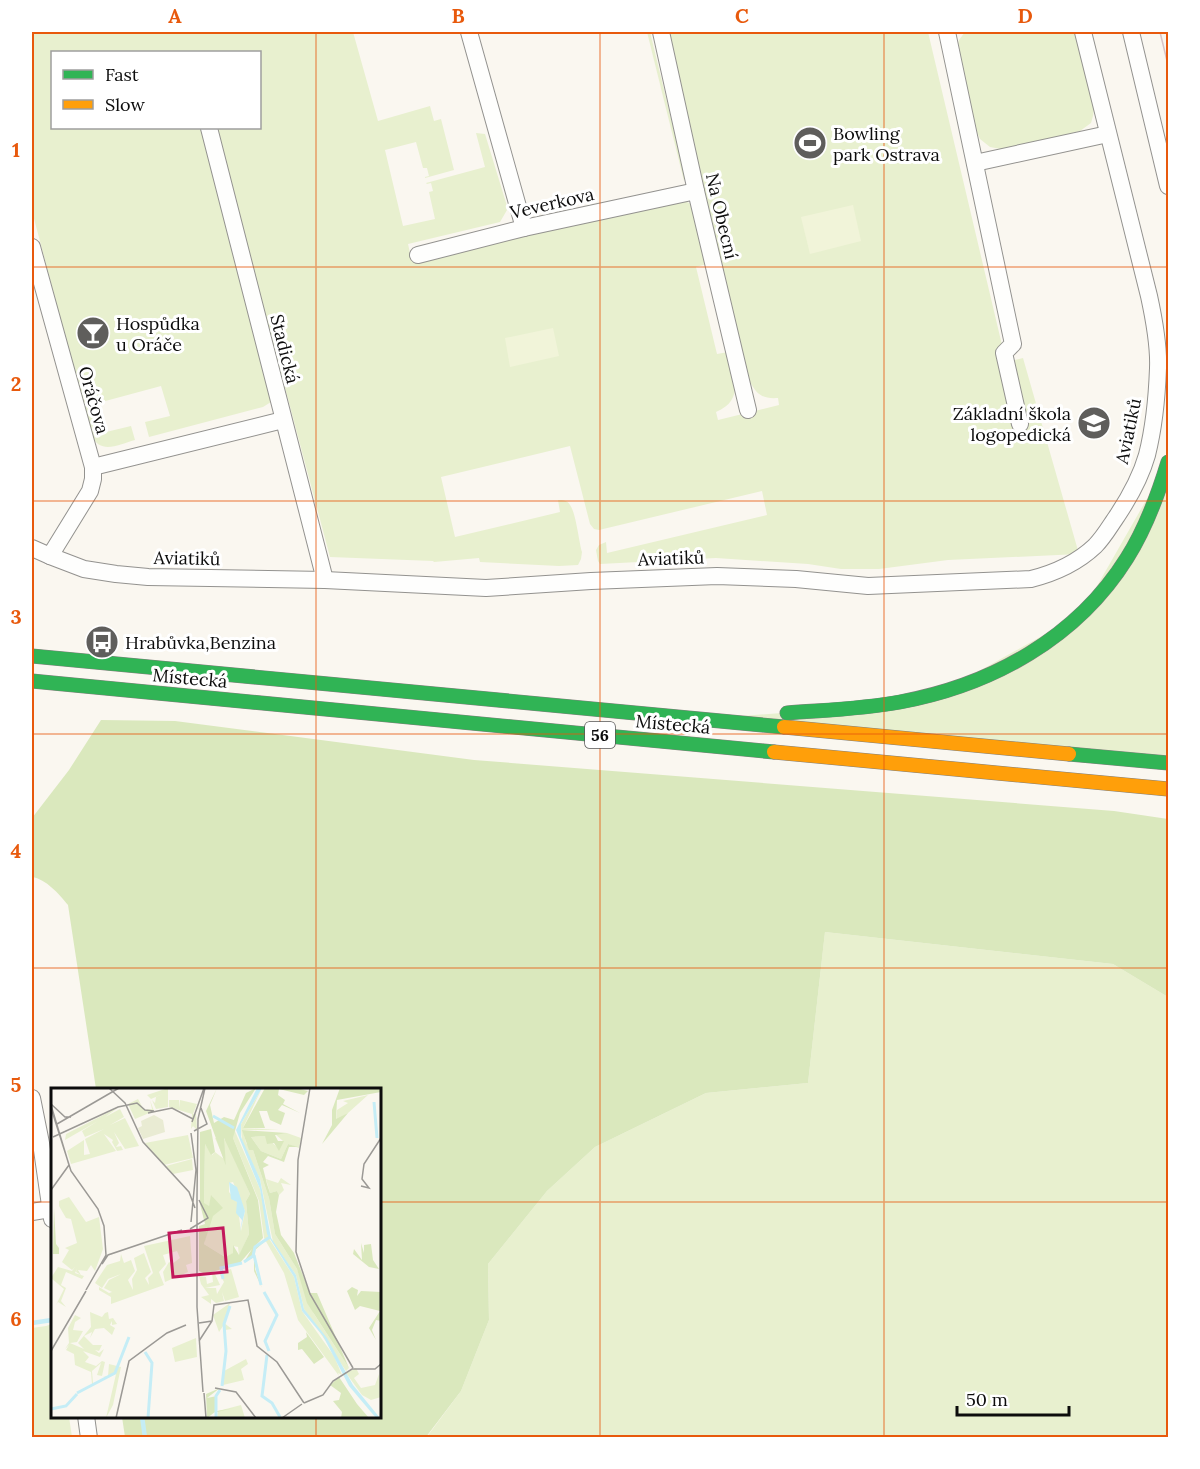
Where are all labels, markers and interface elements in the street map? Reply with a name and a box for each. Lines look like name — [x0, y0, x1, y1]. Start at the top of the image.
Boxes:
text: A — [168, 3, 182, 28]
text: B — [451, 3, 465, 28]
text: C — [735, 3, 749, 28]
text: D — [1017, 3, 1033, 28]
legend — [51, 51, 261, 129]
text: Fast — [105, 63, 139, 86]
text: Slow — [105, 93, 145, 116]
place label: Bowling park Ostrava — [833, 122, 940, 166]
sports icon: Bowling park Ostrava — [792, 125, 828, 161]
text: 1 — [12, 137, 20, 162]
street label: Na Obecní — [701, 171, 743, 261]
street label: Veverkova — [507, 182, 596, 224]
place label: Hospůdka u Oráče — [116, 312, 200, 356]
street label: Stadická — [265, 312, 305, 386]
bar icon: Hospůdka u Oráče — [75, 315, 111, 351]
street label: Oráčova — [73, 363, 115, 437]
text: 2 — [11, 371, 21, 396]
street label: Aviatiků — [1110, 396, 1146, 467]
place label: Základní škola logopedická — [953, 402, 1071, 446]
school or university icon: Základní škola logopedická — [1076, 405, 1112, 441]
street label: Aviatiků — [636, 545, 705, 571]
street label: Aviatiků — [152, 546, 221, 570]
text: 3 — [10, 604, 22, 629]
bus stop icon: Hrabůvka,Benzina — [84, 624, 120, 660]
place label: Hrabůvka,Benzina — [125, 631, 276, 654]
street label: Místecká — [152, 663, 228, 693]
street label: Místecká — [635, 709, 711, 739]
road number: 56 — [585, 722, 615, 748]
text: 4 — [11, 838, 22, 863]
text: 5 — [11, 1072, 22, 1097]
inset map — [51, 1088, 381, 1418]
text: 6 — [10, 1306, 22, 1331]
scale bar — [957, 1379, 1070, 1417]
text: 50 m — [966, 1388, 1008, 1411]

